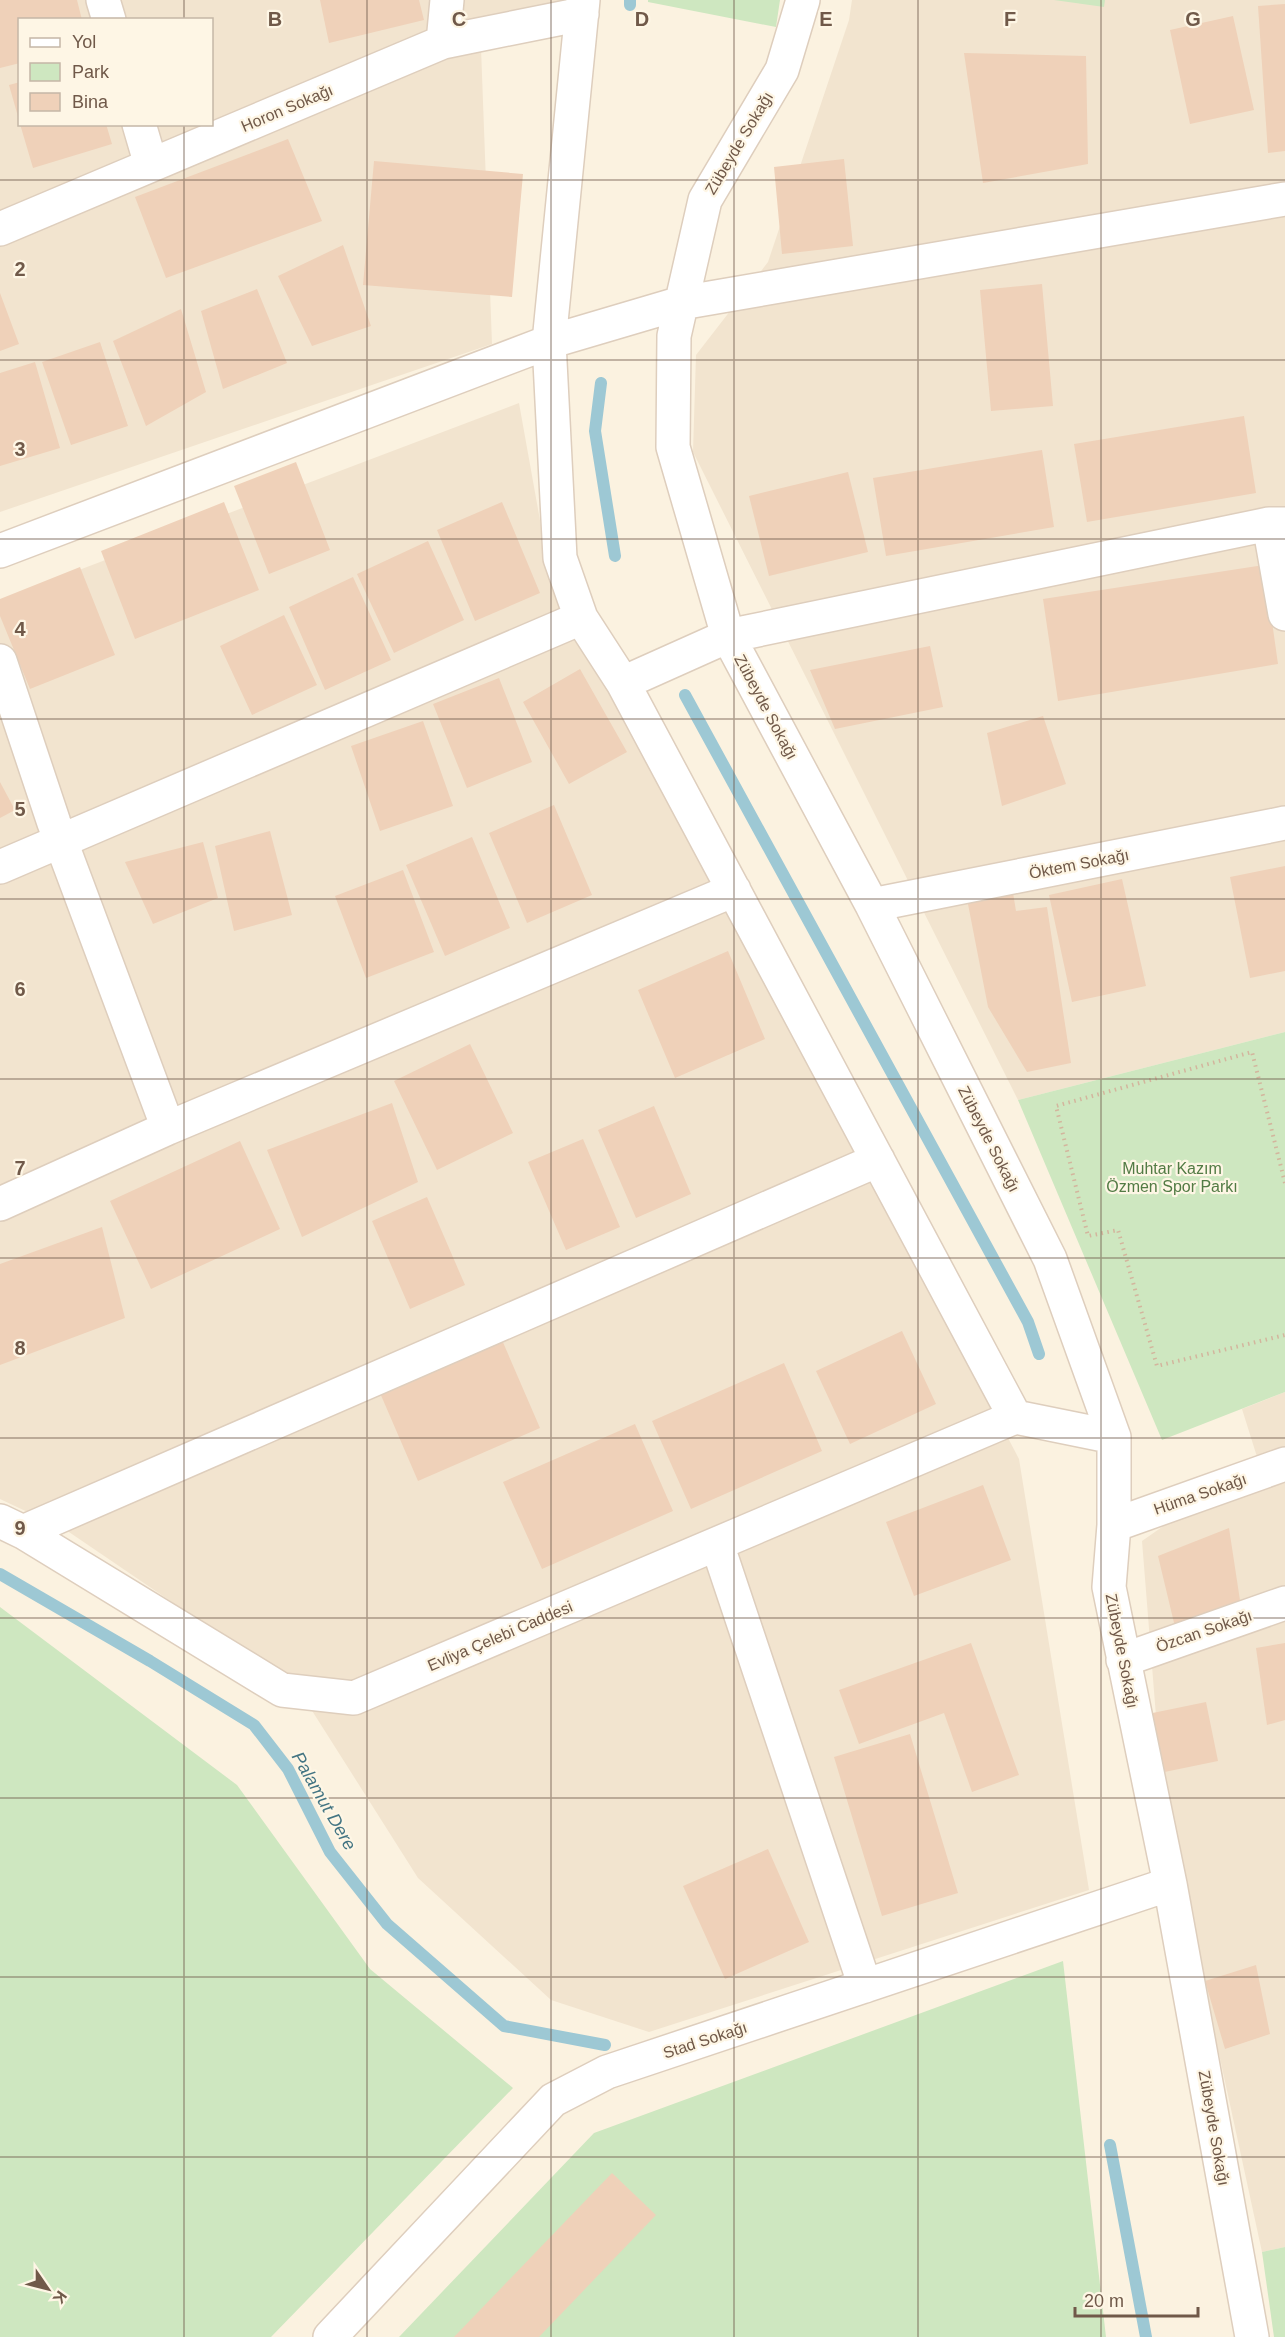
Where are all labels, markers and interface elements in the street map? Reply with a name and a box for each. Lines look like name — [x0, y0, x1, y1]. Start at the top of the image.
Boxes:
text: B — [268, 8, 282, 30]
text: C — [452, 8, 466, 30]
text: D — [635, 8, 649, 30]
text: E — [819, 8, 833, 30]
text: F — [1004, 8, 1016, 30]
text: G — [1185, 8, 1201, 30]
legend — [18, 18, 213, 126]
text: Yol — [72, 32, 96, 52]
text: Park — [72, 62, 110, 82]
street label: Horon Sokağı — [239, 81, 335, 135]
street label: Zübeyde Sokağı — [702, 89, 776, 197]
text: Bina — [72, 92, 109, 112]
text: 2 — [14, 258, 26, 280]
text: 3 — [14, 438, 26, 460]
text: 4 — [14, 618, 26, 640]
street label: Zübeyde Sokağı — [731, 652, 801, 762]
text: 5 — [14, 798, 26, 820]
street label: Öktem Sokağı — [1028, 846, 1130, 882]
text: 6 — [14, 978, 26, 1000]
street label: Zübeyde Sokağı — [955, 1083, 1023, 1195]
text: 7 — [14, 1157, 26, 1179]
park label: Muhtar Kazım Özmen Spor Parkı — [1106, 1160, 1238, 1195]
text: 8 — [14, 1337, 26, 1359]
street label: Hüma Sokağı — [1151, 1470, 1249, 1518]
text: 9 — [14, 1517, 26, 1539]
street label: Zübeyde Sokağı — [1103, 1592, 1141, 1710]
street label: Evliya Çelebi Caddesi — [425, 1598, 575, 1674]
street label: Özcan Sokağı — [1154, 1607, 1254, 1655]
water label: Palamut Dere — [288, 1748, 360, 1854]
street label: Stad Sokağı — [661, 2018, 749, 2062]
street label: Zübeyde Sokağı — [1196, 2069, 1232, 2187]
north arrow — [18, 2259, 78, 2319]
scale bar — [1075, 2280, 1198, 2318]
text: K — [49, 2288, 70, 2307]
text: 20 m — [1084, 2291, 1124, 2311]

